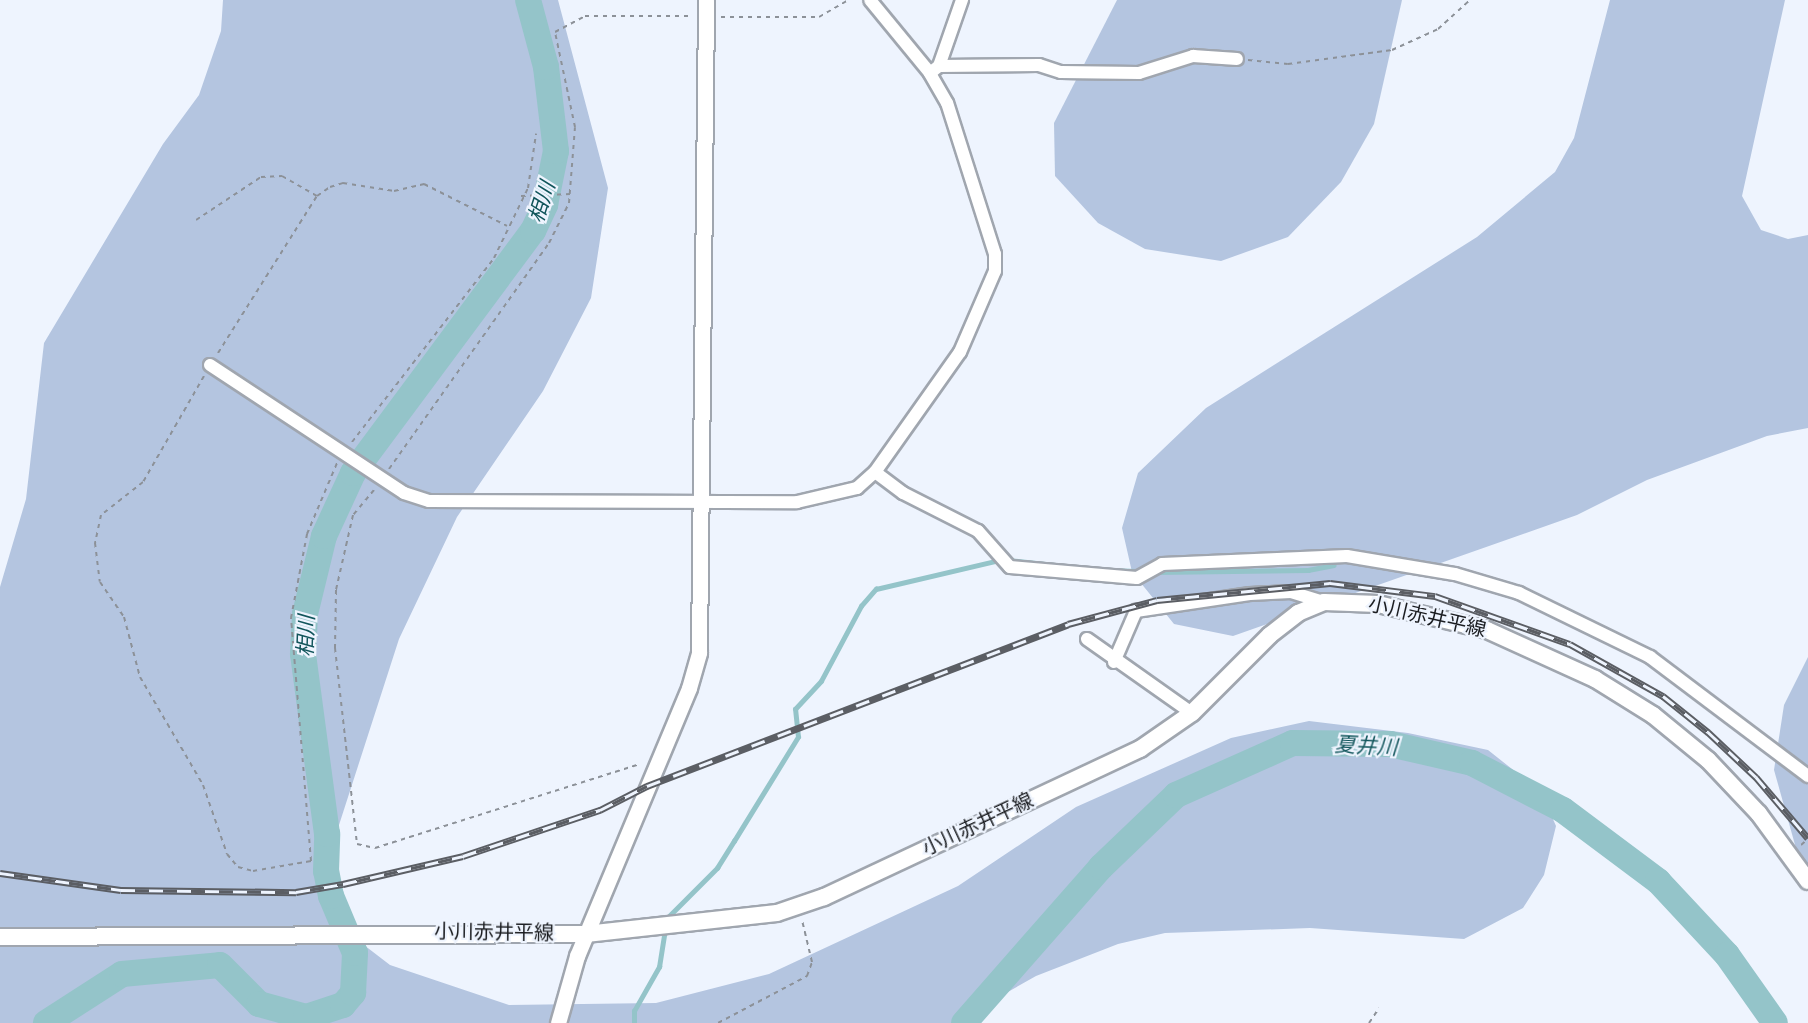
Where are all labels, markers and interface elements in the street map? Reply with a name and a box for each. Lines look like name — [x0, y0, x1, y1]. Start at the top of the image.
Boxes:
water label: 相川 — [524, 178, 560, 226]
street label: 小川赤井平線 — [1366, 593, 1488, 643]
water label: 相川 — [293, 615, 319, 657]
water label: 夏井川 — [1334, 732, 1398, 760]
street label: 小川赤井平線 — [919, 789, 1037, 861]
street label: 小川赤井平線 — [434, 920, 554, 946]

